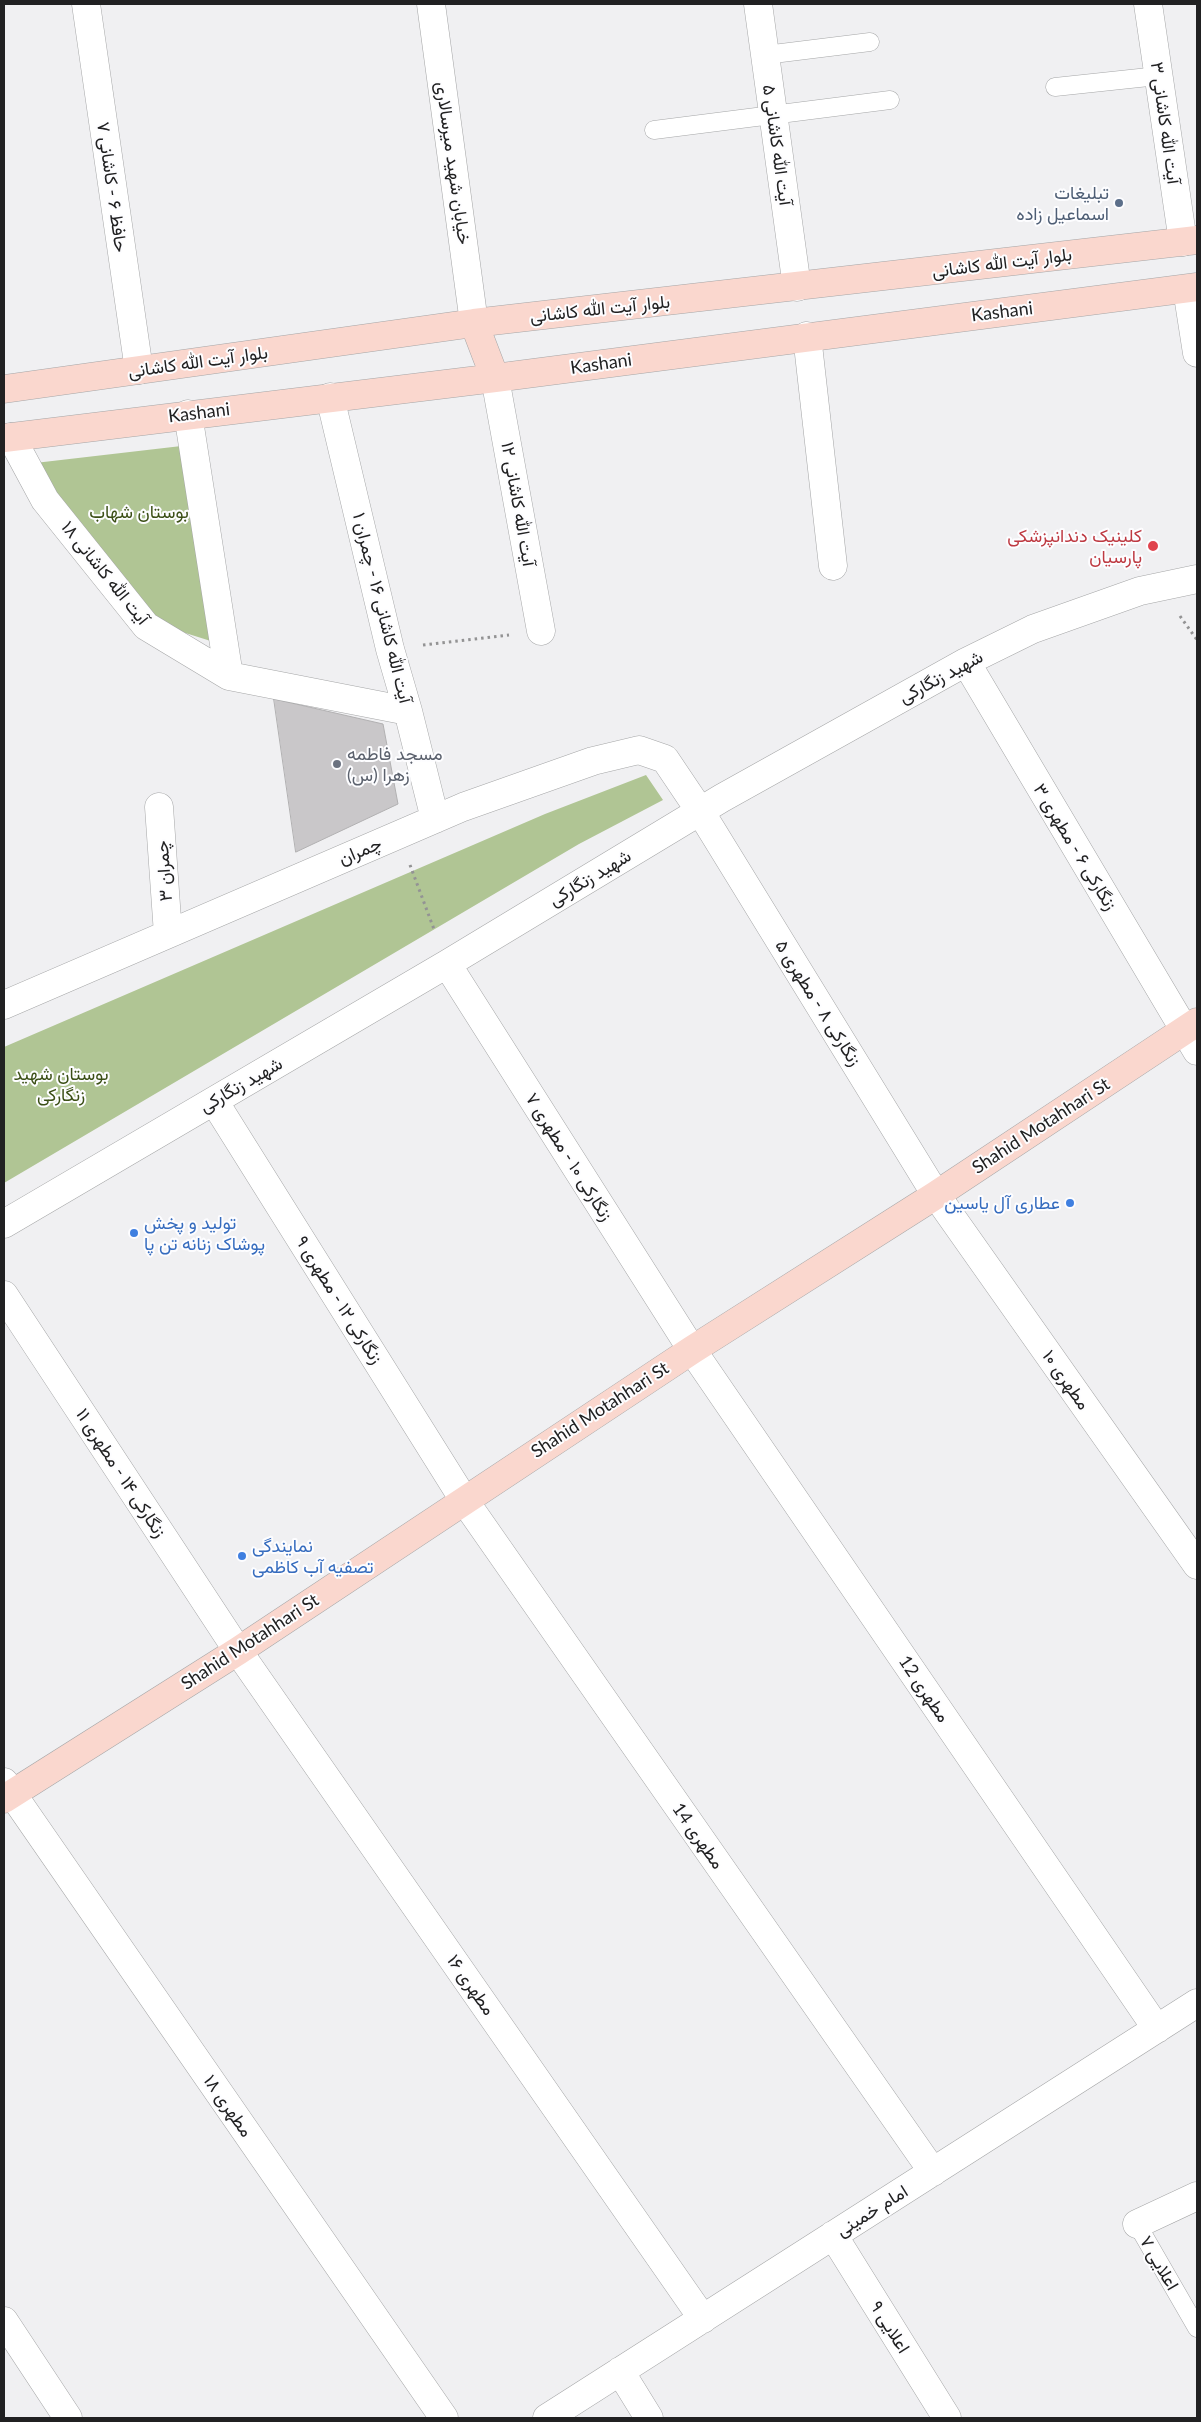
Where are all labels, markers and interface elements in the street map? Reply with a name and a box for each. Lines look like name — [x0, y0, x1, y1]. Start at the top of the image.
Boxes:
street label: آیت الله کاشانی ۳ — [1146, 60, 1184, 186]
street label: خیابان شهید میرسالاری — [431, 80, 475, 246]
street label: آیت الله کاشانی ۵ — [758, 83, 796, 207]
street label: حافظ ۶ - کاشانی ۷ — [92, 120, 132, 254]
place label: تبلیغات اسماعیل زاده — [1016, 182, 1109, 224]
marker: تبلیغات اسماعیل زاده — [1113, 197, 1125, 209]
street label: بلوار آیت الله کاشانی — [931, 244, 1073, 282]
street label: بلوار آیت الله کاشانی — [529, 291, 671, 327]
street label: Kashani — [970, 298, 1034, 326]
street label: بلوار آیت الله کاشانی — [127, 342, 269, 382]
street label: Kashani — [569, 349, 633, 379]
street label: Kashani — [167, 399, 231, 427]
street label: آیت الله کاشانی ۱۲ — [496, 440, 540, 568]
park label: بوستان شهاب — [89, 501, 189, 523]
street label: آیت الله کاشانی ۱۶ - چمران ۱ — [348, 511, 416, 705]
street label: آیت الله کاشانی ۱۸ — [57, 517, 153, 629]
place label: کلینیک دندانپزشکی پارسیان — [1007, 525, 1142, 568]
marker: کلینیک دندانپزشکی پارسیان — [1146, 539, 1160, 553]
street label: شهید زنگارکی — [895, 646, 987, 708]
place label: مسجد فاطمه زهرا (س) — [347, 743, 443, 786]
marker: مسجد فاطمه زهرا (س) — [331, 758, 343, 770]
street label: زنگارکی ۶ - مطهری ۳ — [1029, 780, 1121, 914]
street label: چمران — [335, 832, 385, 870]
street label: چمران ۳ — [151, 840, 177, 902]
street label: شهید زنگارکی — [545, 845, 635, 911]
street label: زنگارکی ۸ - مطهری ۵ — [770, 936, 866, 1070]
street label: شهید زنگارکی — [196, 1053, 286, 1117]
park label: بوستان شهید زنگارکی — [13, 1063, 109, 1106]
street label: Shahid Motahhari St — [968, 1073, 1114, 1179]
street label: زنگارکی ۱۰ - مطهری ۷ — [521, 1089, 617, 1225]
place label: عطاری آل یاسین — [944, 1192, 1060, 1214]
marker: عطاری آل یاسین — [1064, 1197, 1076, 1209]
place label: تولید و پخش پوشاک زنانه تن پا — [144, 1212, 265, 1254]
marker: تولید و پخش پوشاک زنانه تن پا — [128, 1227, 140, 1239]
street label: زنگارکی ۱۲ - مطهری ۹ — [291, 1232, 387, 1368]
street label: مطهری ۱۰ — [1038, 1346, 1094, 1414]
street label: Shahid Motahhari St — [527, 1357, 673, 1463]
street label: زنگارکی ۱۴ - مطهری ۱۱ — [71, 1404, 171, 1542]
place label: نمایندگی تصفیه آب کاظمی — [252, 1535, 374, 1578]
marker: نمایندگی تصفیه آب کاظمی — [236, 1550, 248, 1562]
street label: Shahid Motahhari St — [177, 1589, 323, 1695]
street label: مطهری 12 — [894, 1652, 954, 1726]
street label: مطهری 14 — [667, 1799, 729, 1873]
street label: مطهری ۱۶ — [442, 1951, 500, 2019]
street label: مطهری ۱۸ — [199, 2071, 257, 2141]
street label: امام خمینی — [832, 2181, 912, 2241]
street label: اعلایی ۷ — [1135, 2232, 1183, 2294]
street label: اعلایی ۹ — [866, 2297, 914, 2357]

